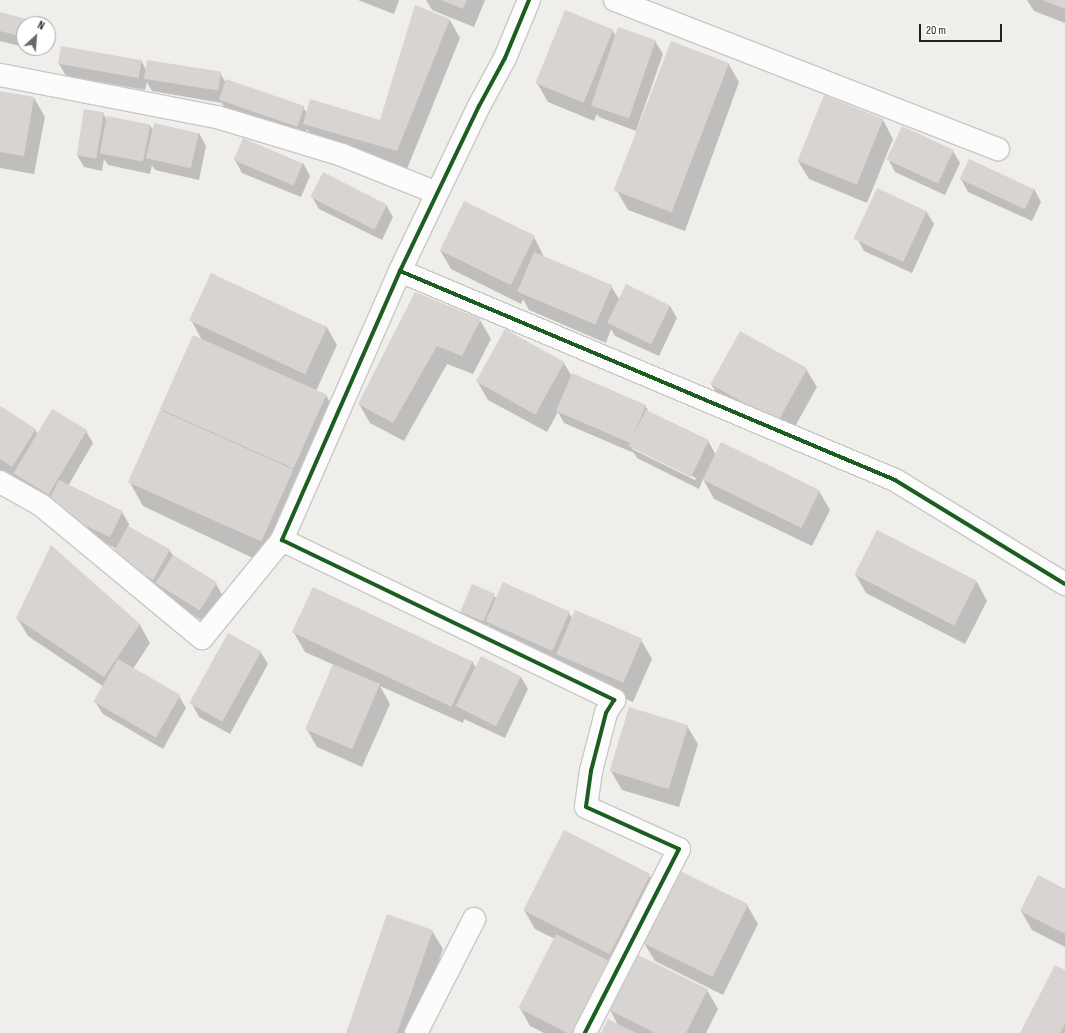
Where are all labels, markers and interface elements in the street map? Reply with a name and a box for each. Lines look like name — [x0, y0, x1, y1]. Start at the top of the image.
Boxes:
north arrow — [16, 16, 56, 56]
scale bar — [921, 16, 1004, 42]
text: N — [36, 19, 47, 33]
text: 20 m — [926, 23, 946, 38]

